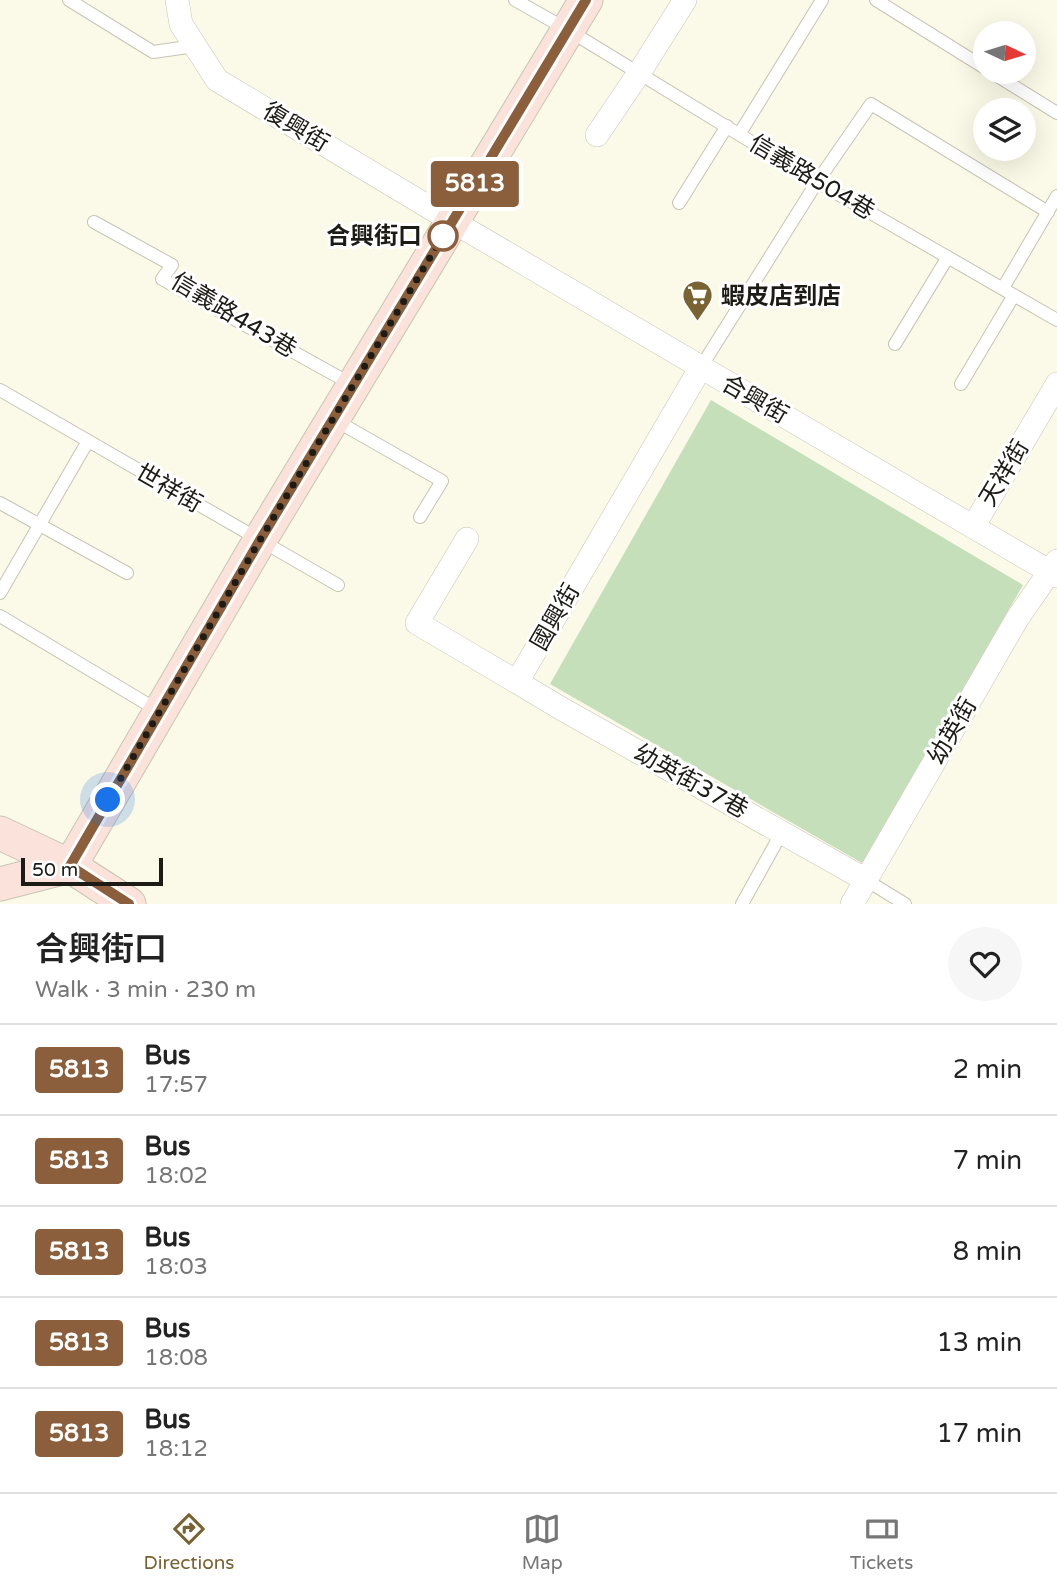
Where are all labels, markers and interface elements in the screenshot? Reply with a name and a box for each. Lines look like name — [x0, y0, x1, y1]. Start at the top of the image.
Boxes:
north arrow — [973, 21, 1036, 84]
map controls — [973, 21, 1036, 161]
street label: 復興街 — [257, 96, 334, 158]
button: layers — [973, 98, 1036, 161]
street label: 信義路504巷 — [744, 129, 880, 226]
line badge: 5813 — [426, 161, 524, 207]
text: 5813 — [445, 169, 505, 198]
marker: 合興街口 — [428, 221, 458, 251]
place label: 合興街口 — [326, 222, 422, 251]
street label: 信義路443巷 — [166, 267, 302, 364]
supermarket icon: 蝦皮店到店 — [681, 279, 715, 323]
place label: 蝦皮店到店 — [721, 282, 841, 311]
street label: 合興街 — [716, 369, 793, 430]
street label: 天祥街 — [973, 435, 1035, 512]
street label: 世祥街 — [130, 458, 207, 519]
street label: 國興街 — [525, 579, 586, 656]
street label: 幼英街 — [922, 693, 983, 770]
street label: 幼英街37巷 — [629, 738, 753, 825]
your location — [90, 782, 125, 817]
scale bar — [21, 855, 163, 887]
text: 50 m — [32, 859, 78, 881]
button: heart — [948, 927, 1022, 1001]
text: 合興街口 — [35, 930, 167, 969]
text: Walk · 3 min · 230 m — [35, 976, 256, 1004]
text: Bus — [144, 1040, 190, 1071]
text: 2 min — [953, 1054, 1022, 1085]
text: 5813 — [49, 1055, 109, 1084]
text: 17:57 — [144, 1071, 208, 1099]
text: Bus — [144, 1131, 190, 1162]
text: 7 min — [953, 1145, 1022, 1176]
text: 5813 — [49, 1146, 109, 1175]
text: 18:02 — [144, 1162, 208, 1190]
text: Bus — [144, 1222, 190, 1253]
text: 8 min — [953, 1236, 1022, 1267]
text: 5813 — [49, 1237, 109, 1266]
text: 18:03 — [144, 1253, 208, 1281]
text: Bus — [144, 1313, 190, 1344]
text: 13 min — [936, 1327, 1022, 1358]
text: 5813 — [49, 1328, 109, 1357]
text: 18:08 — [144, 1344, 208, 1372]
text: Bus — [144, 1404, 190, 1435]
text: 17 min — [936, 1418, 1022, 1449]
text: 5813 — [49, 1419, 109, 1448]
text: 18:12 — [144, 1435, 208, 1463]
tab: Directions — [144, 1510, 235, 1574]
tab: Map — [522, 1510, 563, 1574]
tab: Tickets — [850, 1510, 913, 1574]

